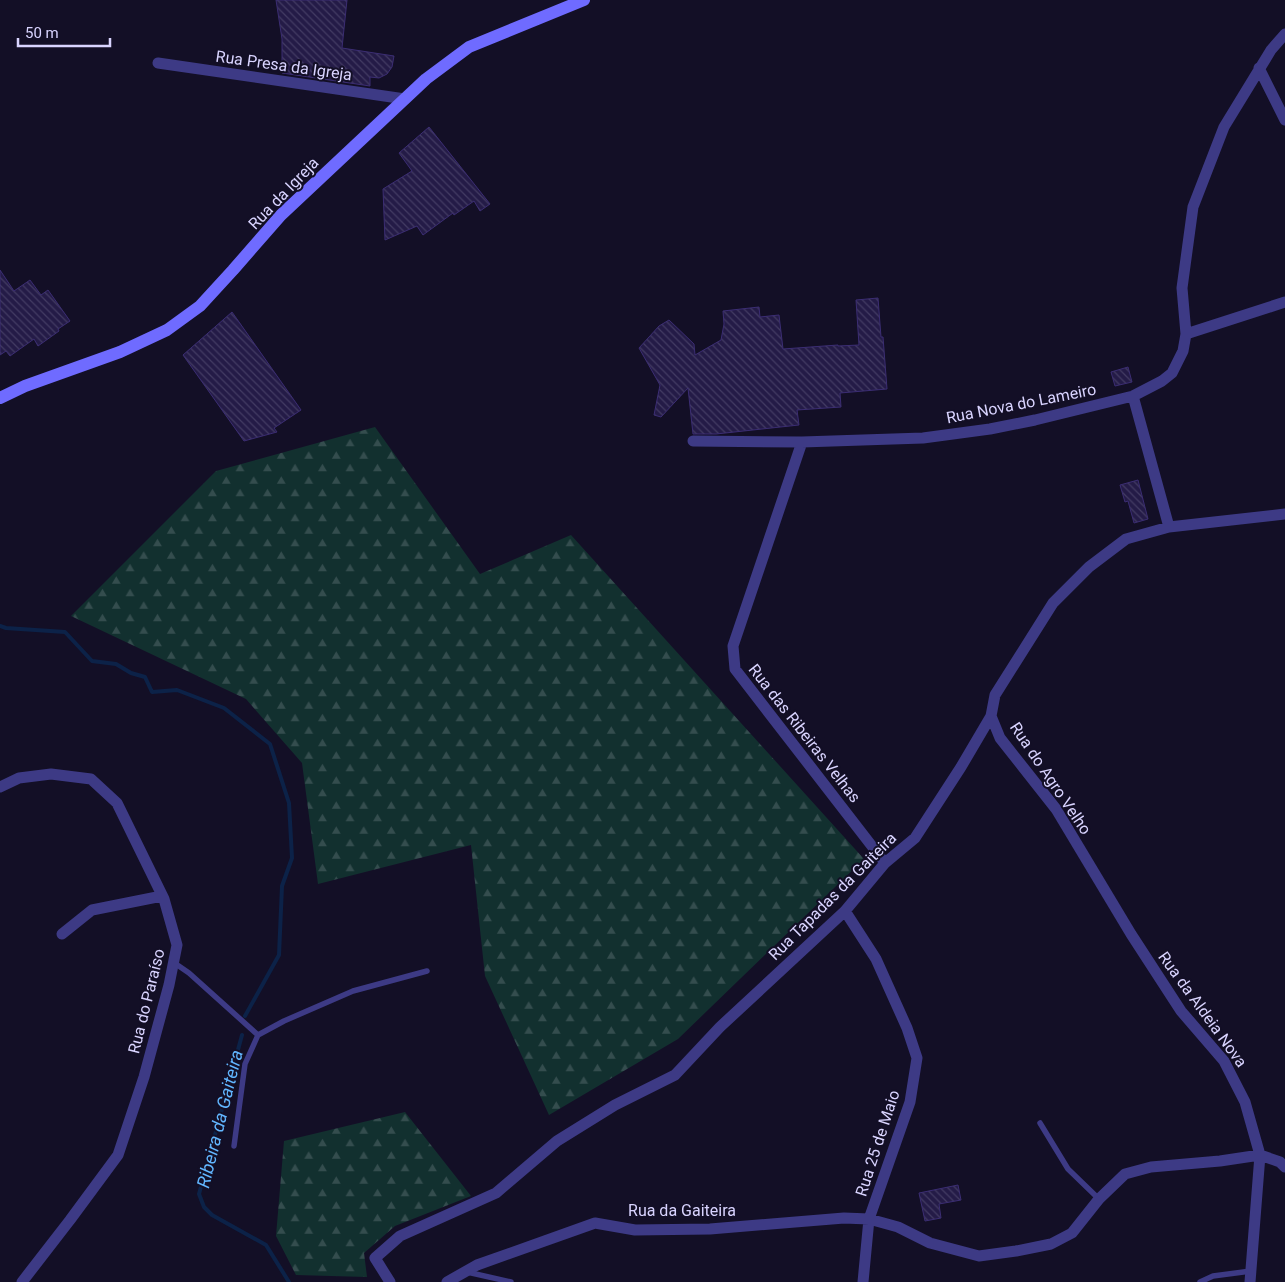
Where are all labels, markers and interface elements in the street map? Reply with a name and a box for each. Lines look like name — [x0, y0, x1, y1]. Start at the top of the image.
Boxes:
scale bar — [18, 15, 110, 47]
text: 50 m — [25, 24, 59, 42]
street label: Rua Presa da Igreja — [215, 47, 353, 84]
street label: Rua da Igreja — [244, 153, 322, 233]
street label: Rua Nova do Lameiro — [945, 380, 1098, 427]
street label: Rua das Ribeiras Velhas — [745, 660, 865, 806]
street label: Rua do Agro Velho — [1006, 718, 1095, 838]
street label: Rua Tapadas da Gaiteira — [765, 829, 900, 964]
street label: Rua do Paraíso — [124, 947, 169, 1055]
street label: Rua da Aldeia Nova — [1154, 948, 1251, 1071]
water label: Ribeira da Gaiteira — [192, 1048, 247, 1190]
street label: Rua 25 de Maio — [851, 1088, 904, 1199]
street label: Rua da Gaiteira — [628, 1201, 736, 1220]

